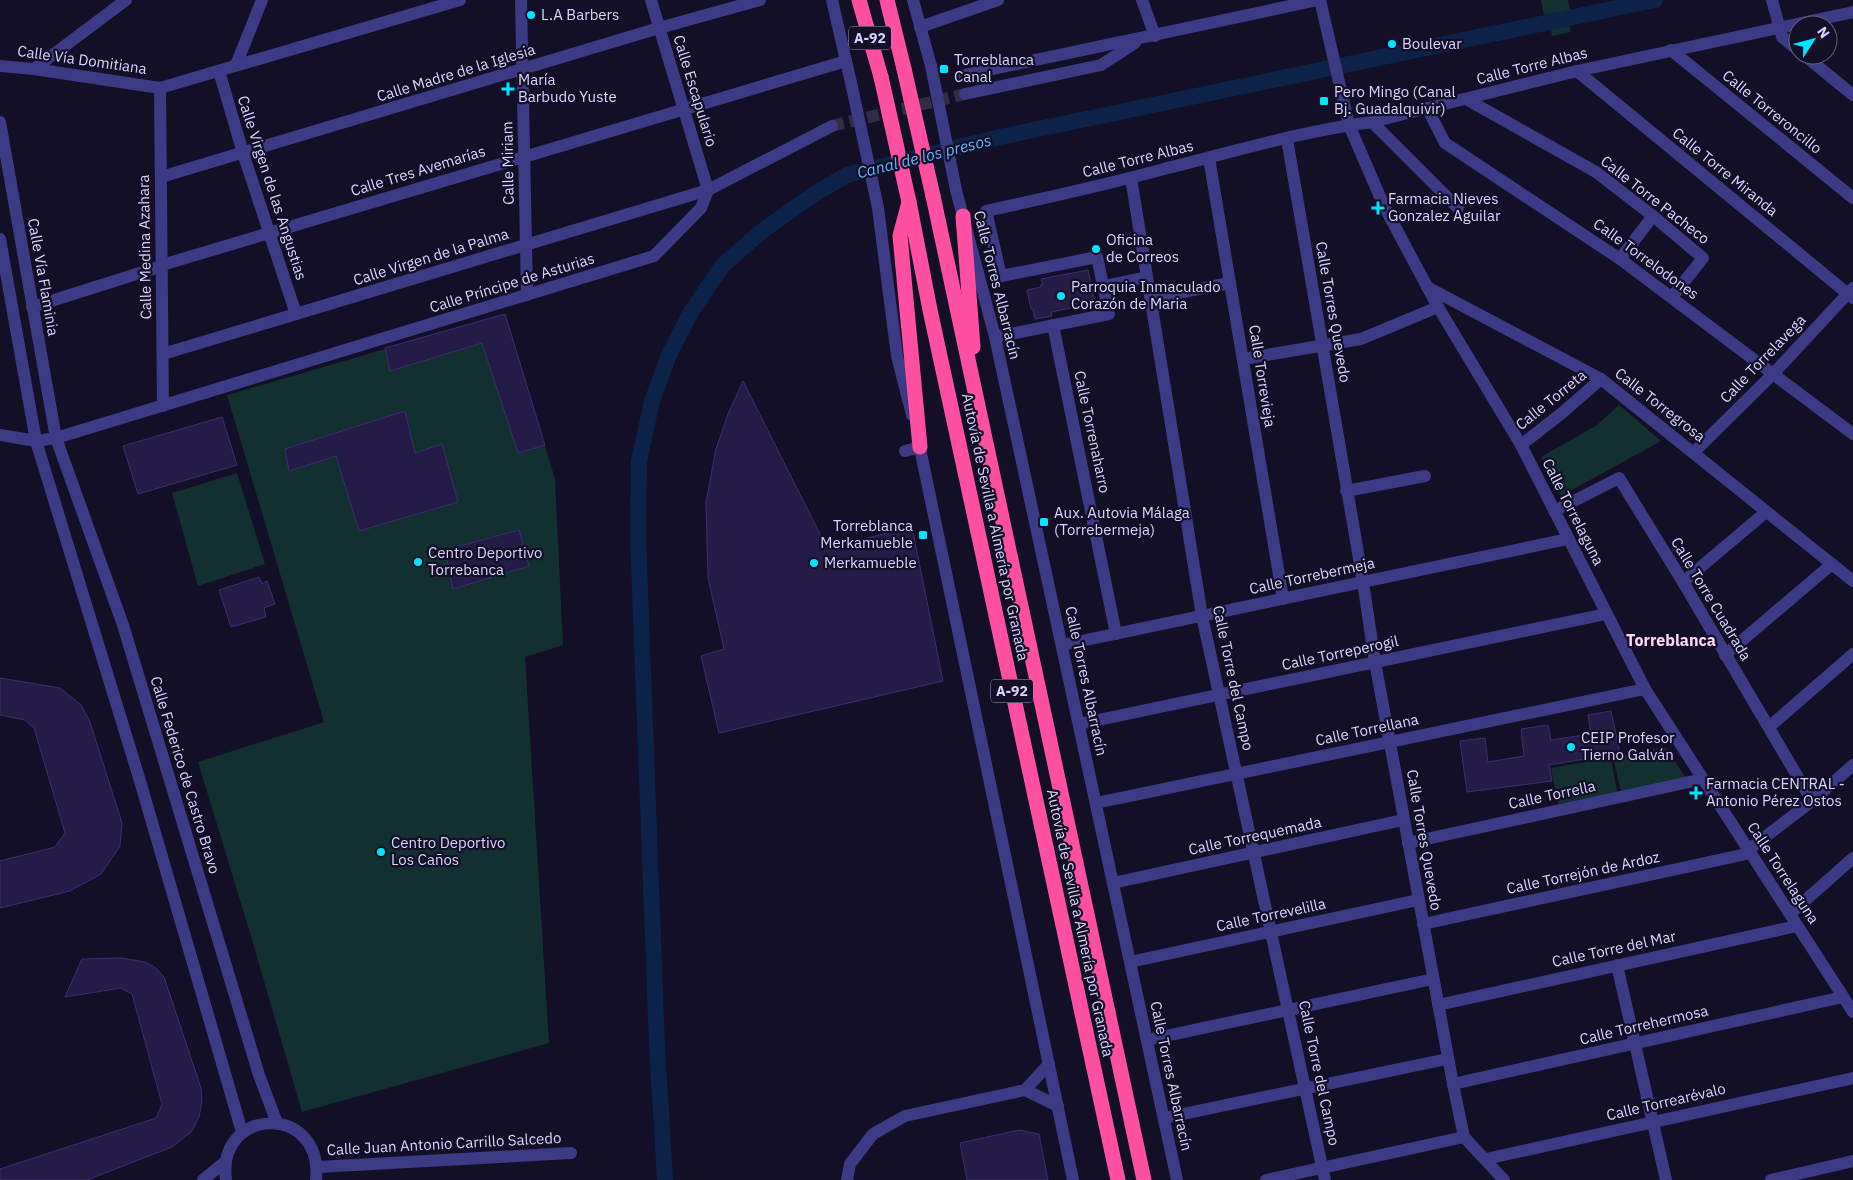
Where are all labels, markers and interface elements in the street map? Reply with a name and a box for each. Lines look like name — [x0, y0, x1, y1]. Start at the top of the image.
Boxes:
place label: L.A Barbers — [541, 5, 619, 24]
marker: L.A Barbers — [525, 9, 537, 21]
north arrow — [1788, 15, 1838, 65]
text: N — [1813, 23, 1834, 42]
road number: A-92 — [849, 26, 891, 49]
street label: Calle Escapulario — [669, 33, 721, 149]
place label: Boulevar — [1402, 34, 1462, 53]
marker: Boulevar — [1386, 38, 1398, 50]
street label: Calle Madre de la Iglesia — [374, 39, 537, 106]
street label: Calle Vía Domitiana — [16, 41, 148, 78]
street label: Calle Torre Albas — [1474, 43, 1589, 88]
place label: Torreblanca Canal — [954, 50, 1034, 86]
marker: Torreblanca Canal — [938, 63, 950, 75]
street label: Calle Torreroncillo — [1719, 66, 1826, 158]
place label: María Barbudo Yuste — [518, 70, 617, 106]
place label: Pero Mingo (Canal Bj. Guadalquivir) — [1334, 82, 1456, 118]
marker: María Barbudo Yuste — [502, 83, 514, 95]
street label: Calle Virgen de las Angustias — [234, 93, 311, 282]
marker: Pero Mingo (Canal Bj. Guadalquivir) — [1318, 95, 1330, 107]
street label: Calle Miriam — [497, 121, 518, 205]
street label: Calle Torre Miranda — [1669, 123, 1782, 220]
water label: Canal de los presos — [855, 130, 993, 182]
street label: Calle Torre Albas — [1080, 136, 1195, 181]
street label: Calle Tres Avemarías — [348, 141, 488, 200]
street label: Calle Torre Pacheco — [1597, 151, 1714, 248]
street label: Calle Medina Azahara — [134, 174, 155, 320]
place label: Farmacia Nieves Gonzalez Aguilar — [1388, 189, 1501, 225]
marker: Farmacia Nieves Gonzalez Aguilar — [1372, 202, 1384, 214]
street label: Calle Torres Albarracín — [970, 209, 1025, 361]
street label: Calle Torrelodones — [1590, 214, 1703, 303]
street label: Calle Vía Flaminia — [24, 217, 63, 337]
street label: Calle Virgen de la Palma — [351, 224, 511, 289]
place label: Oficina de Correos — [1106, 230, 1179, 266]
street label: Calle Torres Quevedo — [1312, 240, 1355, 384]
marker: Oficina de Correos — [1090, 243, 1102, 255]
street label: Calle Príncipe de Asturias — [427, 248, 597, 317]
place label: Parroquia Inmaculado Corazón de Maria — [1071, 277, 1221, 313]
marker: Parroquia Inmaculado Corazón de Maria — [1055, 290, 1067, 302]
street label: Calle Torrelavega — [1716, 310, 1810, 407]
street label: Calle Torrevieja — [1245, 323, 1280, 428]
street label: Calle Torregrosa — [1611, 363, 1709, 446]
street label: Calle Torreta — [1511, 365, 1590, 434]
street label: Calle Torrenaharro — [1070, 369, 1115, 495]
street label: Autovía de Sevilla a Almería por Granada — [958, 391, 1033, 662]
street label: Calle Torrelaguna — [1538, 455, 1609, 568]
place label: Aux. Autovia Málaga (Torrebermeja) — [1054, 503, 1190, 539]
place label: Torreblanca Merkamueble — [820, 516, 913, 552]
marker: Aux. Autovia Málaga (Torrebermeja) — [1038, 516, 1050, 528]
marker: Torreblanca Merkamueble — [917, 529, 929, 541]
street label: Calle Torre Cuadrada — [1667, 534, 1756, 664]
place label: Centro Deportivo Torrebanca — [428, 543, 542, 579]
place label: Merkamueble — [824, 553, 917, 572]
street label: Calle Torrebermeja — [1247, 553, 1376, 598]
marker: Centro Deportivo Torrebanca — [412, 556, 424, 568]
marker: Merkamueble — [808, 557, 820, 569]
street label: Calle Torres Albarracín — [1061, 604, 1112, 757]
street label: Calle Torre del Campo — [1209, 604, 1258, 752]
district label: Torreblanca — [1626, 630, 1716, 650]
street label: Calle Torreperogil — [1280, 631, 1400, 674]
street label: Calle Federico de Castro Bravo — [146, 674, 225, 876]
road number: A-92 — [991, 679, 1033, 702]
street label: Calle Torrellana — [1314, 709, 1420, 750]
place label: CEIP Profesor Tierno Galván — [1581, 728, 1675, 764]
marker: CEIP Profesor Tierno Galván — [1565, 741, 1577, 753]
street label: Calle Torres Quevedo — [1403, 768, 1446, 912]
place label: Farmacia CENTRAL - Antonio Pérez Ostos — [1706, 774, 1845, 810]
street label: Calle Torrella — [1507, 776, 1597, 813]
street label: Autovía de Sevilla a Almería por Granada — [1043, 787, 1118, 1058]
marker: Farmacia CENTRAL - Antonio Pérez Ostos — [1690, 787, 1702, 799]
street label: Calle Torrequemada — [1187, 812, 1323, 859]
street label: Calle Torrelaguna — [1743, 818, 1823, 927]
place label: Centro Deportivo Los Caños — [391, 833, 505, 869]
marker: Centro Deportivo Los Caños — [375, 846, 387, 858]
street label: Calle Torrejón de Ardoz — [1505, 847, 1661, 898]
street label: Calle Torrevelilla — [1214, 894, 1327, 935]
street label: Calle Torre del Mar — [1550, 926, 1678, 971]
street label: Calle Torres Albarracín — [1146, 999, 1197, 1152]
street label: Calle Torre del Campo — [1295, 999, 1344, 1147]
street label: Calle Torrehermosa — [1578, 1000, 1710, 1049]
street label: Calle Torrearévalo — [1604, 1079, 1727, 1124]
street label: Calle Juan Antonio Carrillo Salcedo — [326, 1128, 562, 1159]

